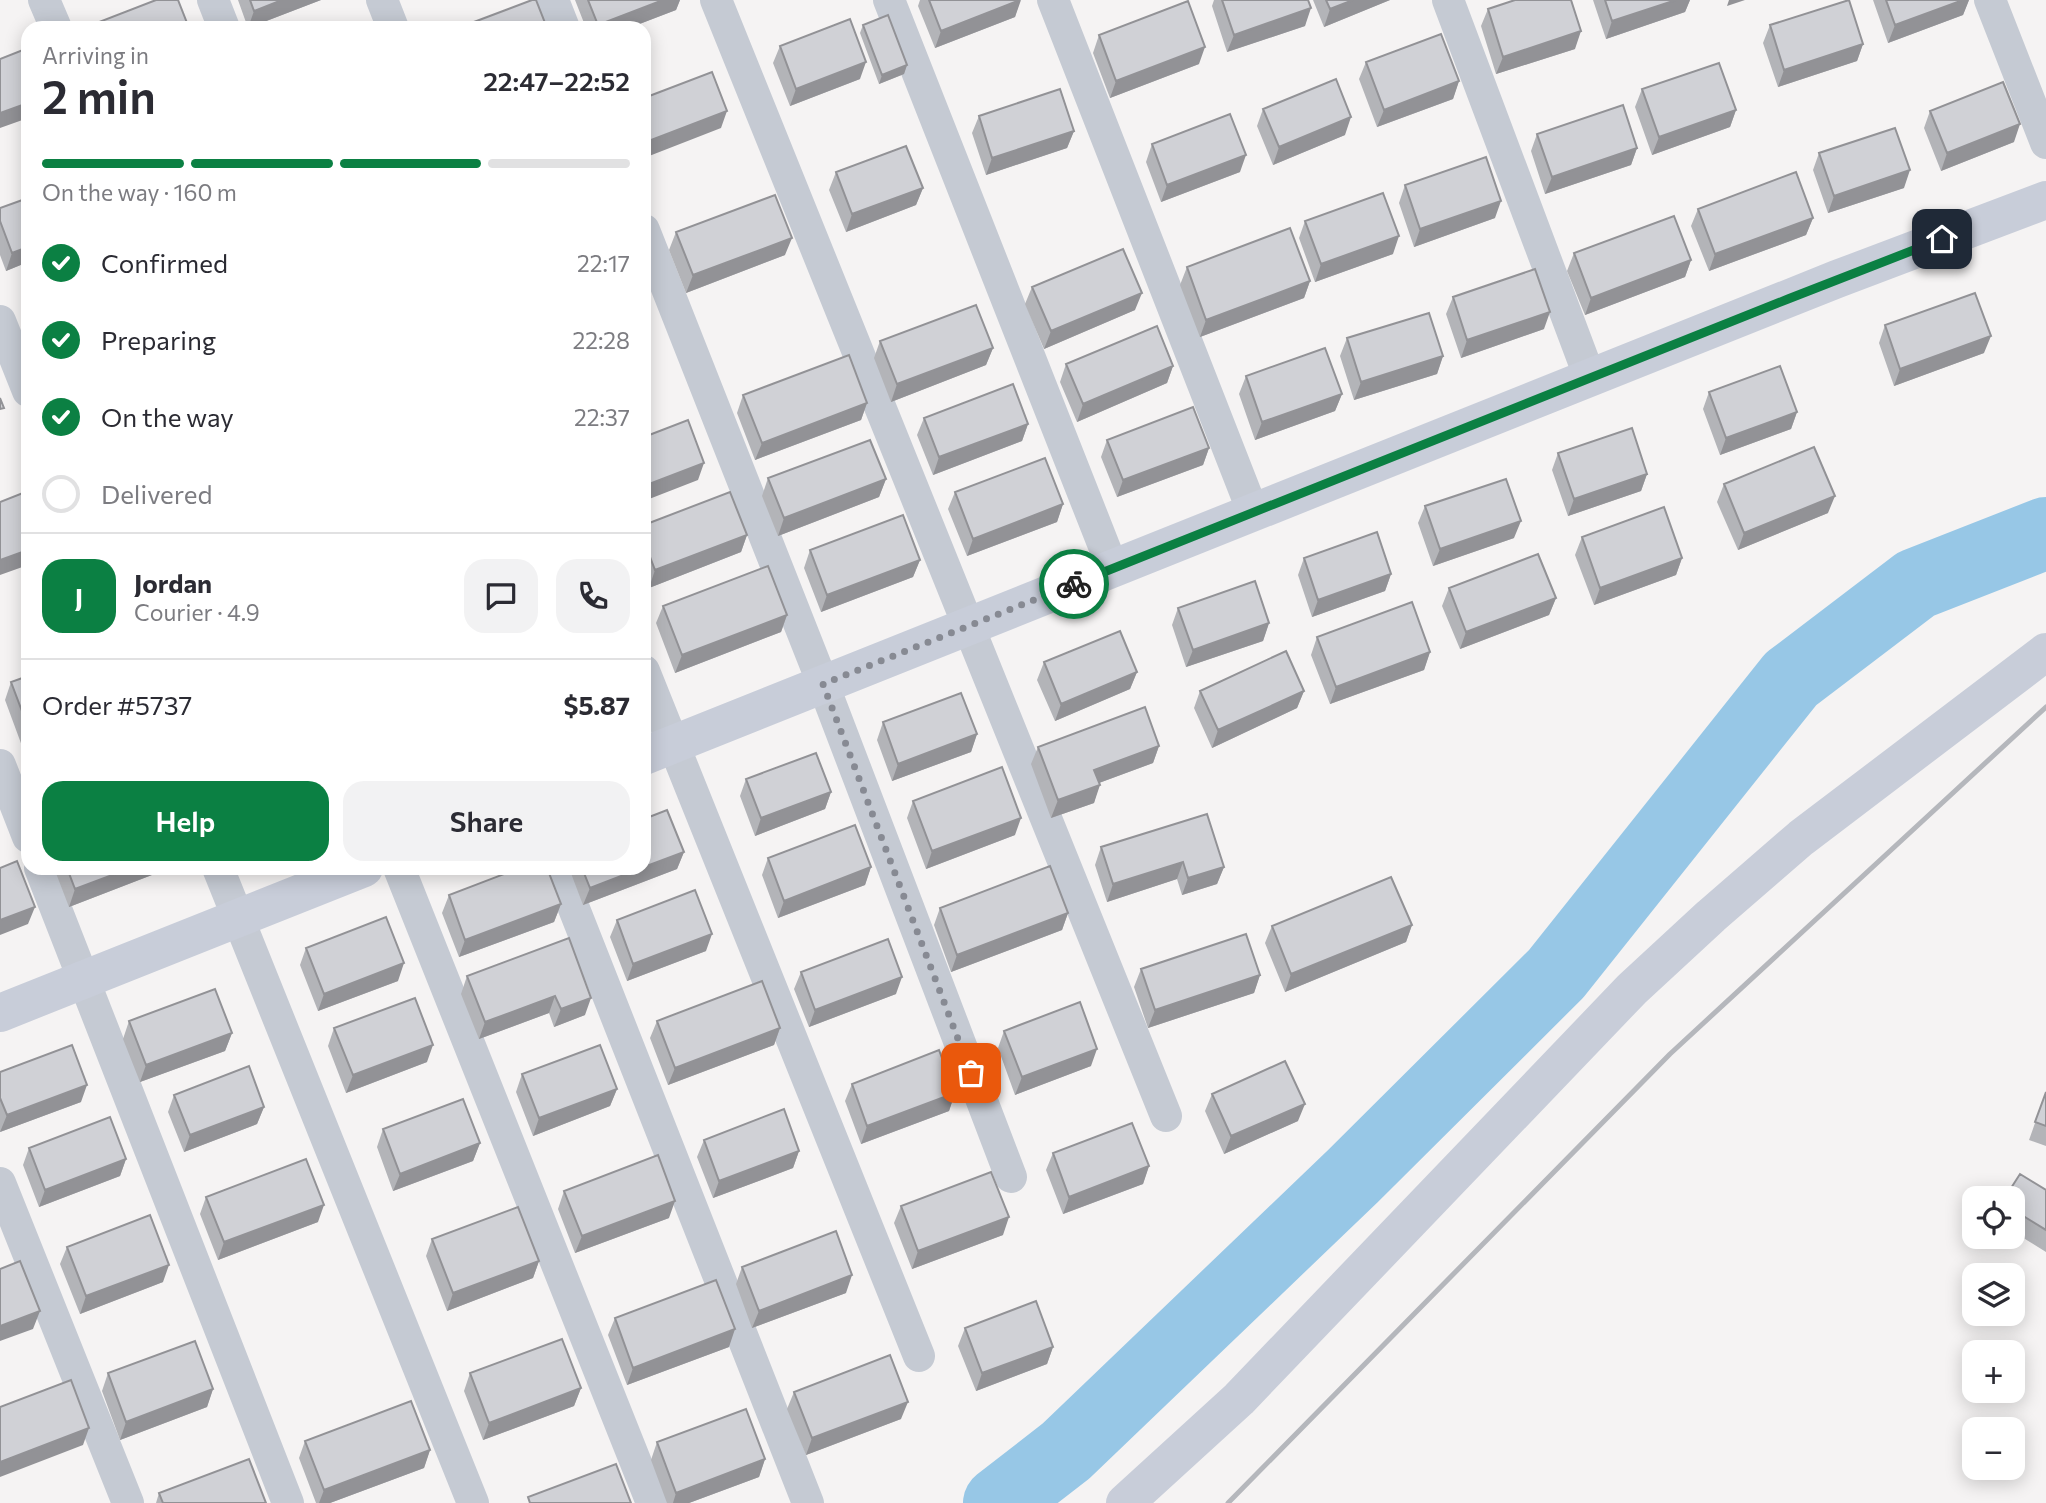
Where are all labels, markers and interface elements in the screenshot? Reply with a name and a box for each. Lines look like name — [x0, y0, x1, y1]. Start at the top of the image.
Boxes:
text: Arriving in — [42, 41, 149, 69]
text: 22:47–22:52 — [483, 65, 630, 96]
text: 2 min — [42, 67, 156, 123]
text: On the way · 160 m — [42, 178, 237, 206]
pin — [1912, 209, 1972, 269]
icon: home — [1923, 220, 1961, 258]
icon: check — [42, 244, 80, 282]
text: Confirmed — [101, 247, 228, 278]
text: 22:17 — [577, 249, 630, 277]
icon: check — [42, 321, 80, 359]
text: Preparing — [101, 324, 216, 355]
text: 22:28 — [572, 326, 630, 354]
icon: check — [42, 398, 80, 436]
text: On the way — [101, 401, 234, 432]
text: 22:37 — [574, 403, 630, 431]
text: Delivered — [101, 478, 212, 509]
courier — [1039, 549, 1109, 619]
button: chat — [464, 559, 538, 633]
button: phone — [556, 559, 630, 633]
icon: bike — [1055, 565, 1093, 603]
text: Jordan — [134, 567, 212, 598]
text: J — [75, 581, 83, 612]
text: Courier · 4.9 — [134, 598, 260, 626]
text: Order #5737 — [42, 689, 192, 720]
text: $5.87 — [564, 689, 630, 720]
button: Help — [42, 781, 329, 861]
button: Share — [343, 781, 630, 861]
pin — [941, 1043, 1001, 1103]
icon: bag — [952, 1054, 990, 1092]
map controls — [1962, 1186, 2025, 1480]
button: locate — [1962, 1186, 2025, 1249]
button: layers — [1962, 1263, 2025, 1326]
button: + — [1962, 1340, 2025, 1403]
button: − — [1962, 1417, 2025, 1480]

